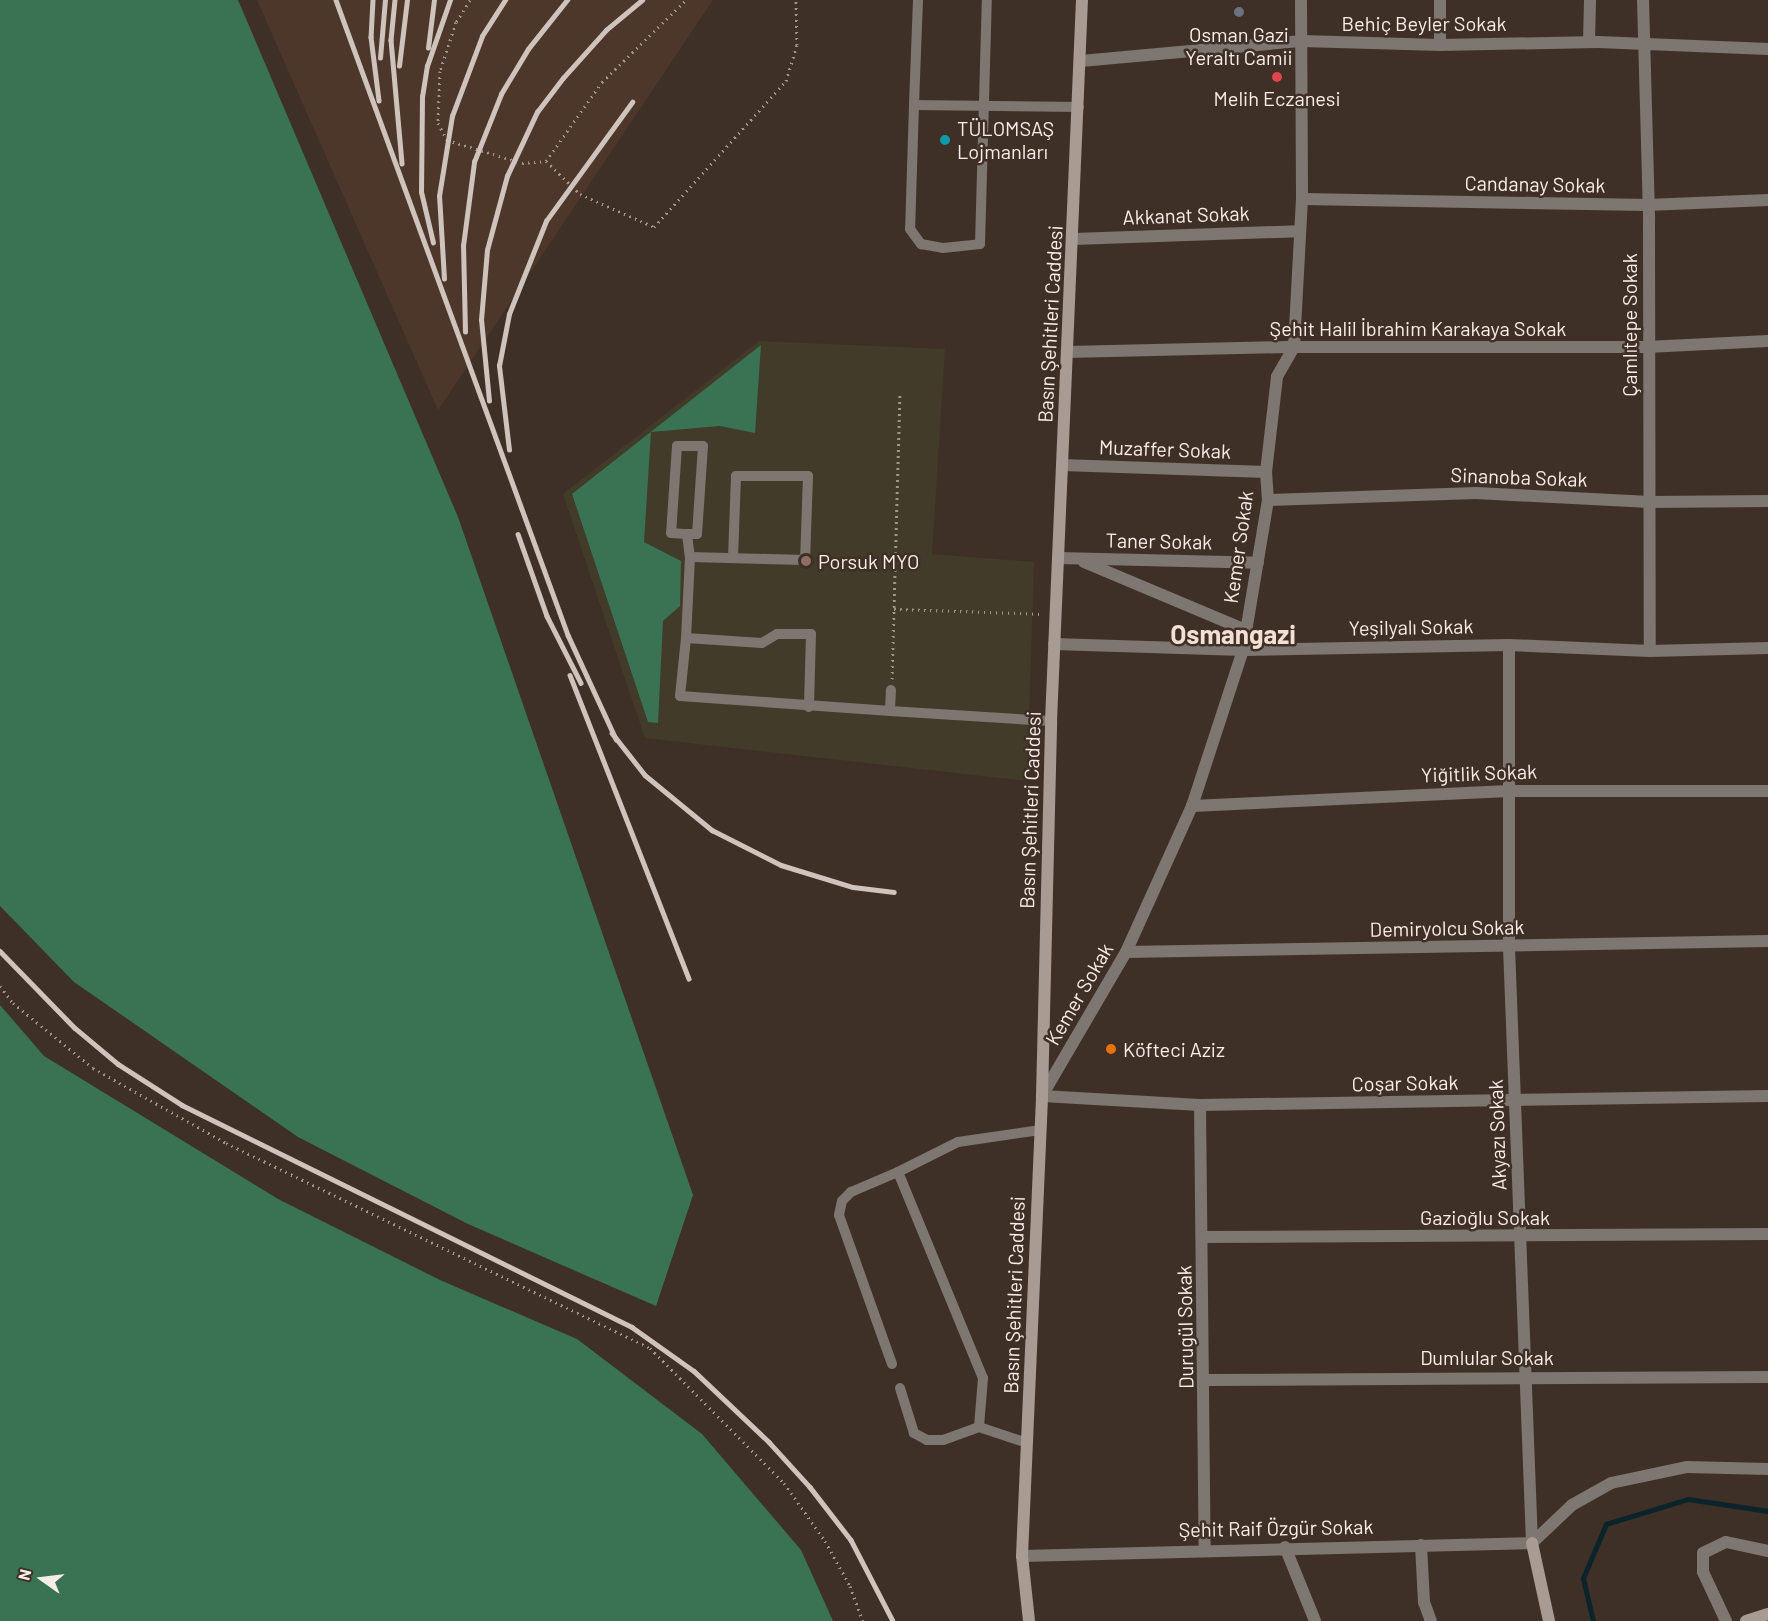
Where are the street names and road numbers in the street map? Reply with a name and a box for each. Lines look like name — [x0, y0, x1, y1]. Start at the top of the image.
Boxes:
street label: Behiç Beyler Sokak — [1342, 11, 1506, 35]
street label: Candanay Sokak — [1464, 171, 1606, 197]
street label: Akkanat Sokak — [1122, 201, 1250, 229]
street label: Basın Şehitleri Caddesi — [1033, 225, 1067, 423]
street label: Çamlıtepe Sokak — [1617, 253, 1641, 397]
street label: Şehit Halil İbrahim Karakaya Sokak — [1270, 316, 1566, 340]
street label: Muzaffer Sokak — [1099, 435, 1231, 463]
street label: Sinanoba Sokak — [1450, 463, 1588, 491]
street label: Kemer Sokak — [1218, 489, 1258, 605]
street label: Taner Sokak — [1106, 528, 1212, 554]
street label: Yeşilyalı Sokak — [1348, 614, 1474, 640]
street label: Basın Şehitleri Caddesi — [1015, 711, 1045, 909]
street label: Yiğitlik Sokak — [1421, 759, 1537, 787]
street label: Demiryolcu Sokak — [1369, 915, 1525, 941]
street label: Kemer Sokak — [1040, 939, 1118, 1049]
street label: Coşar Sokak — [1351, 1070, 1459, 1096]
street label: Akyazı Sokak — [1483, 1079, 1511, 1191]
street label: Basın Şehitleri Caddesi — [999, 1196, 1029, 1394]
street label: Gazioğlu Sokak — [1420, 1205, 1550, 1229]
street label: Durugül Sokak — [1172, 1265, 1198, 1389]
street label: Dumlular Sokak — [1420, 1345, 1554, 1369]
street label: Şehit Raif Özgür Sokak — [1178, 1514, 1374, 1542]

